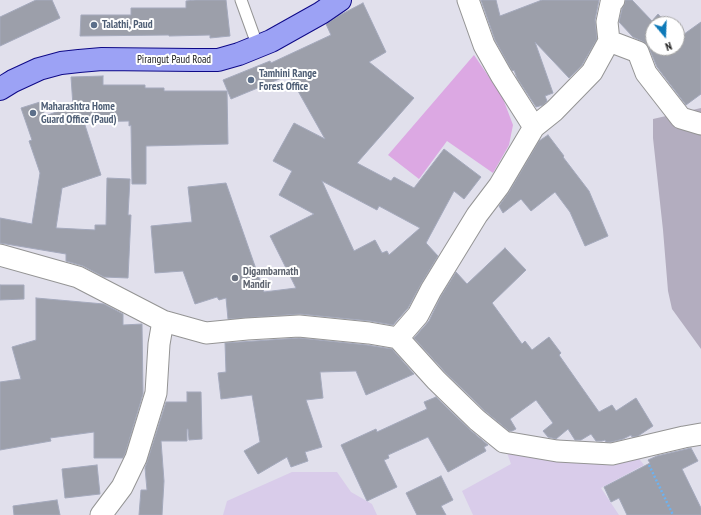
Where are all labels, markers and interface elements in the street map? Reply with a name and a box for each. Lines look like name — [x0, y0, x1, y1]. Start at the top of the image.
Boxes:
north arrow — [645, 16, 685, 56]
place label: Talathi, Paud — [102, 18, 153, 32]
marker: Talathi, Paud — [89, 20, 99, 30]
text: N — [663, 39, 674, 54]
street label: Pirangut Paud Road — [137, 53, 211, 67]
place label: Tamhini Range Forest Office — [259, 67, 317, 93]
marker: Tamhini Range Forest Office — [246, 75, 256, 85]
place label: Maharashtra Home Guard Office (Paud) — [41, 100, 117, 126]
marker: Maharashtra Home Guard Office (Paud) — [28, 108, 38, 118]
place label: Digambarnath Mandir — [243, 265, 298, 291]
marker: Digambarnath Mandir — [230, 273, 240, 283]

